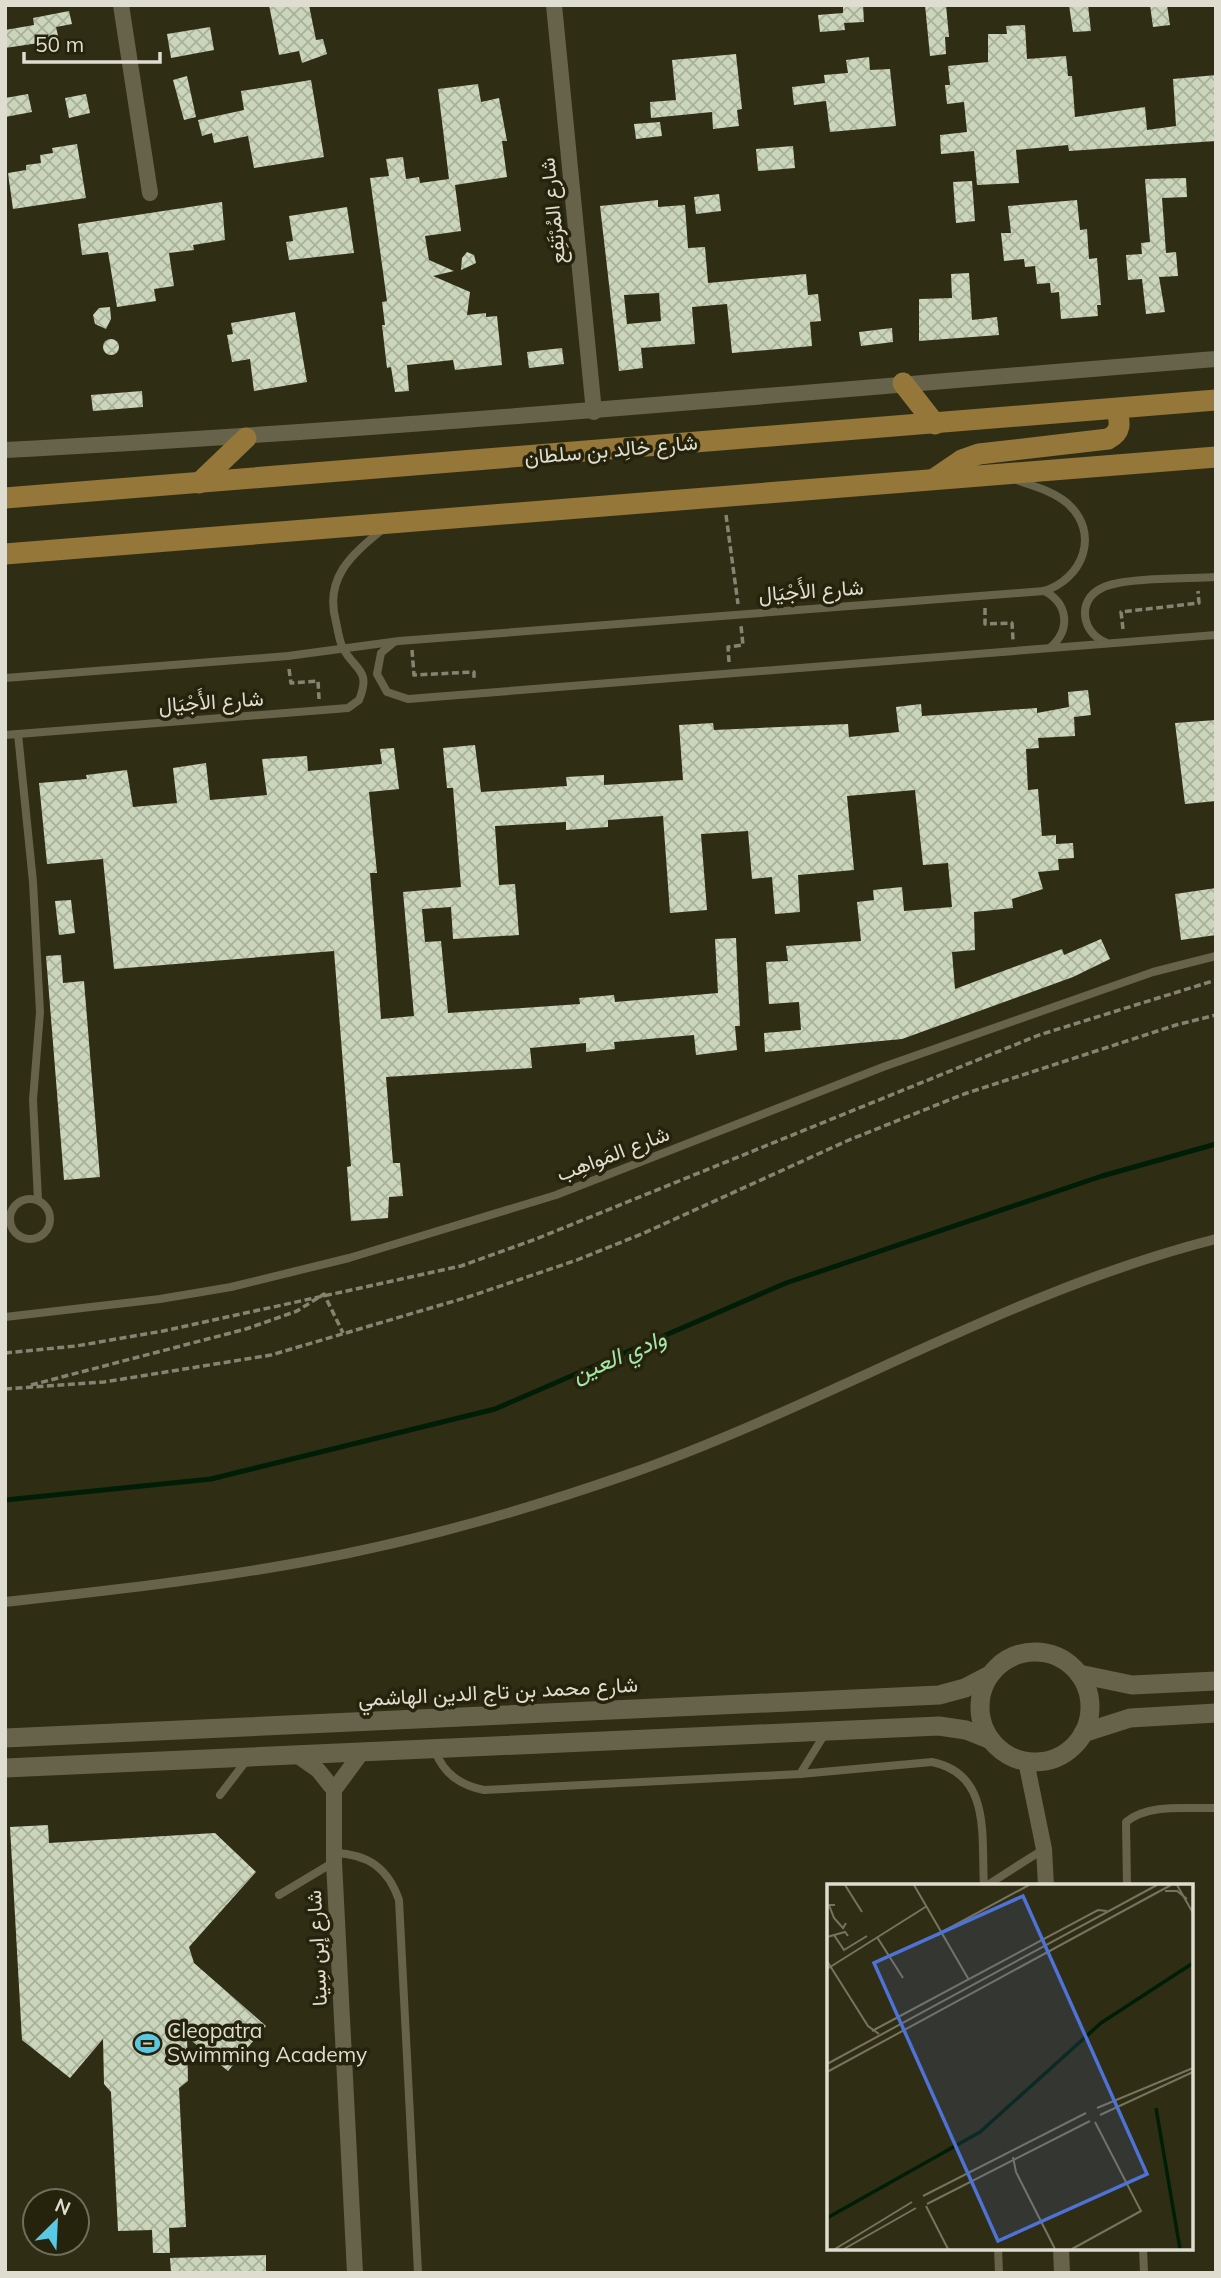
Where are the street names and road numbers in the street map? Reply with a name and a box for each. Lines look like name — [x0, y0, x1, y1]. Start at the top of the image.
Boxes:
street label: شارع المُرْتَفِع — [533, 156, 573, 266]
street label: شارع خالِد بن سلطان — [523, 428, 699, 472]
street label: شارع الأَجْيَال — [757, 572, 864, 609]
street label: شارع الأَجْيَال — [157, 683, 264, 720]
street label: شارع المَواهِب — [552, 1120, 674, 1188]
street label: شارع محمد بن تاج الدين الهاشمي — [357, 1671, 639, 1716]
street label: شارع إبن سِينا — [300, 1889, 334, 2007]

